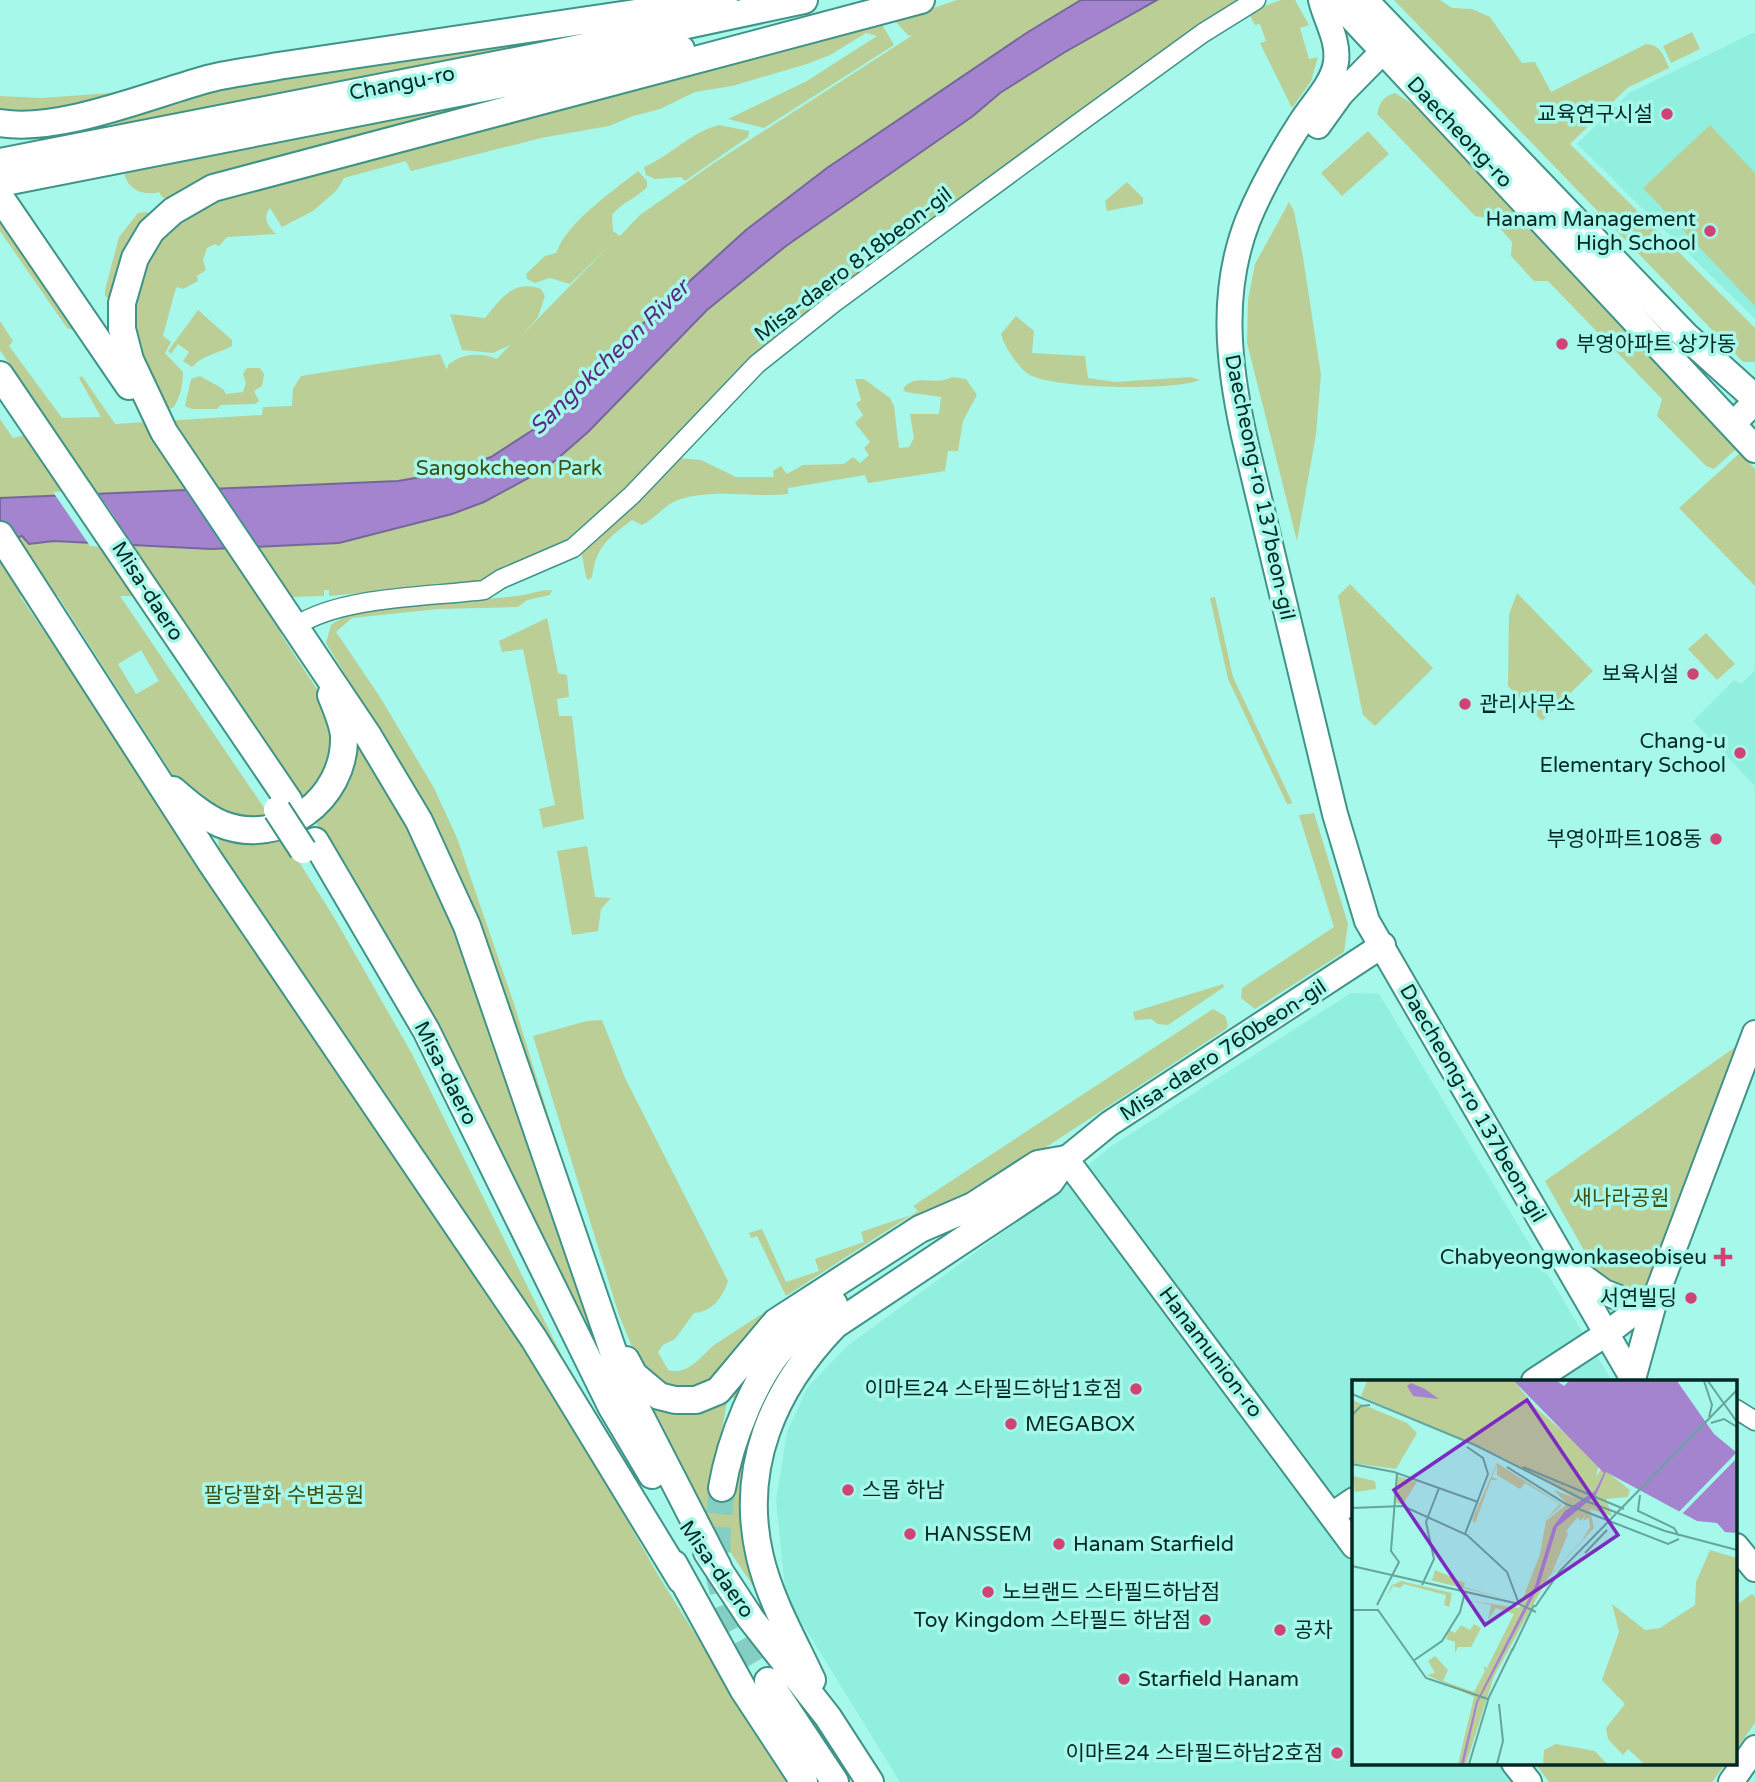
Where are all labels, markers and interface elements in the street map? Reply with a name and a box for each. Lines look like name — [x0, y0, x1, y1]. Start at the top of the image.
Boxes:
street label: Changu-ro — [347, 61, 457, 106]
street label: Daecheong-ro — [1402, 72, 1518, 193]
place label: 교육연구시설 — [1537, 102, 1653, 127]
marker: 교육연구시설 — [1659, 106, 1675, 122]
street label: Misa-daero 818beon-gil — [749, 182, 957, 347]
place label: Hanam Management High School — [1485, 207, 1696, 256]
marker: Hanam Management High School — [1702, 223, 1718, 239]
water label: Sangokcheon River — [524, 272, 698, 441]
place label: 부영아파트 상가동 — [1576, 332, 1736, 357]
marker: 부영아파트 상가동 — [1554, 336, 1570, 352]
street label: Daecheong-ro 137beon-gil — [1219, 352, 1300, 622]
park label: Sangokcheon Park — [416, 456, 602, 481]
street label: Misa-daero — [106, 537, 189, 646]
place label: 보육시설 — [1602, 662, 1679, 687]
marker: 보육시설 — [1685, 666, 1701, 682]
place label: 관리사무소 — [1479, 692, 1576, 717]
marker: 관리사무소 — [1457, 696, 1473, 712]
place label: Chang-u Elementary School — [1539, 729, 1726, 778]
marker: Chang-u Elementary School — [1732, 745, 1748, 761]
place label: 부영아파트108동 — [1547, 827, 1702, 852]
marker: 부영아파트108동 — [1708, 831, 1724, 847]
street label: Misa-daero 760beon-gil — [1115, 974, 1331, 1127]
street label: Daecheong-ro 137beon-gil — [1394, 980, 1551, 1227]
street label: Misa-daero — [409, 1017, 482, 1129]
park label: 새나라공원 — [1573, 1186, 1669, 1211]
place label: Chabyeongwonkaseobiseu — [1440, 1245, 1707, 1270]
marker: Chabyeongwonkaseobiseu — [1713, 1247, 1733, 1267]
street label: Hanamunion-ro — [1153, 1282, 1268, 1422]
place label: 서연빌딩 — [1600, 1286, 1677, 1311]
marker: 서연빌딩 — [1683, 1290, 1699, 1306]
place label: 이마트24 스타필드하남1호점 — [864, 1377, 1122, 1402]
inset map — [1352, 1380, 1738, 1764]
marker: 이마트24 스타필드하남1호점 — [1128, 1381, 1144, 1397]
place label: MEGABOX — [1025, 1412, 1135, 1437]
marker: MEGABOX — [1003, 1416, 1019, 1432]
place label: 스몹 하남 — [862, 1478, 945, 1503]
marker: 스몹 하남 — [840, 1482, 856, 1498]
park label: 팔당팔화 수변공원 — [204, 1483, 364, 1508]
street label: Misa-daero — [674, 1516, 759, 1623]
place label: HANSSEM — [924, 1522, 1032, 1547]
marker: HANSSEM — [902, 1526, 918, 1542]
place label: Hanam Starfield — [1073, 1532, 1234, 1557]
marker: Hanam Starfield — [1051, 1536, 1067, 1552]
place label: 노브랜드 스타필드하남점 — [1002, 1580, 1220, 1605]
marker: 노브랜드 스타필드하남점 — [980, 1584, 996, 1600]
place label: Toy Kingdom 스타필드 하남점 — [913, 1608, 1191, 1633]
marker: Toy Kingdom 스타필드 하남점 — [1197, 1612, 1213, 1628]
place label: 공차 — [1294, 1618, 1333, 1643]
marker: 공차 — [1272, 1622, 1288, 1638]
place label: Starfield Hanam — [1138, 1667, 1299, 1692]
marker: Starfield Hanam — [1116, 1671, 1132, 1687]
place label: 이마트24 스타필드하남2호점 — [1065, 1741, 1323, 1766]
marker: 이마트24 스타필드하남2호점 — [1329, 1745, 1345, 1761]

